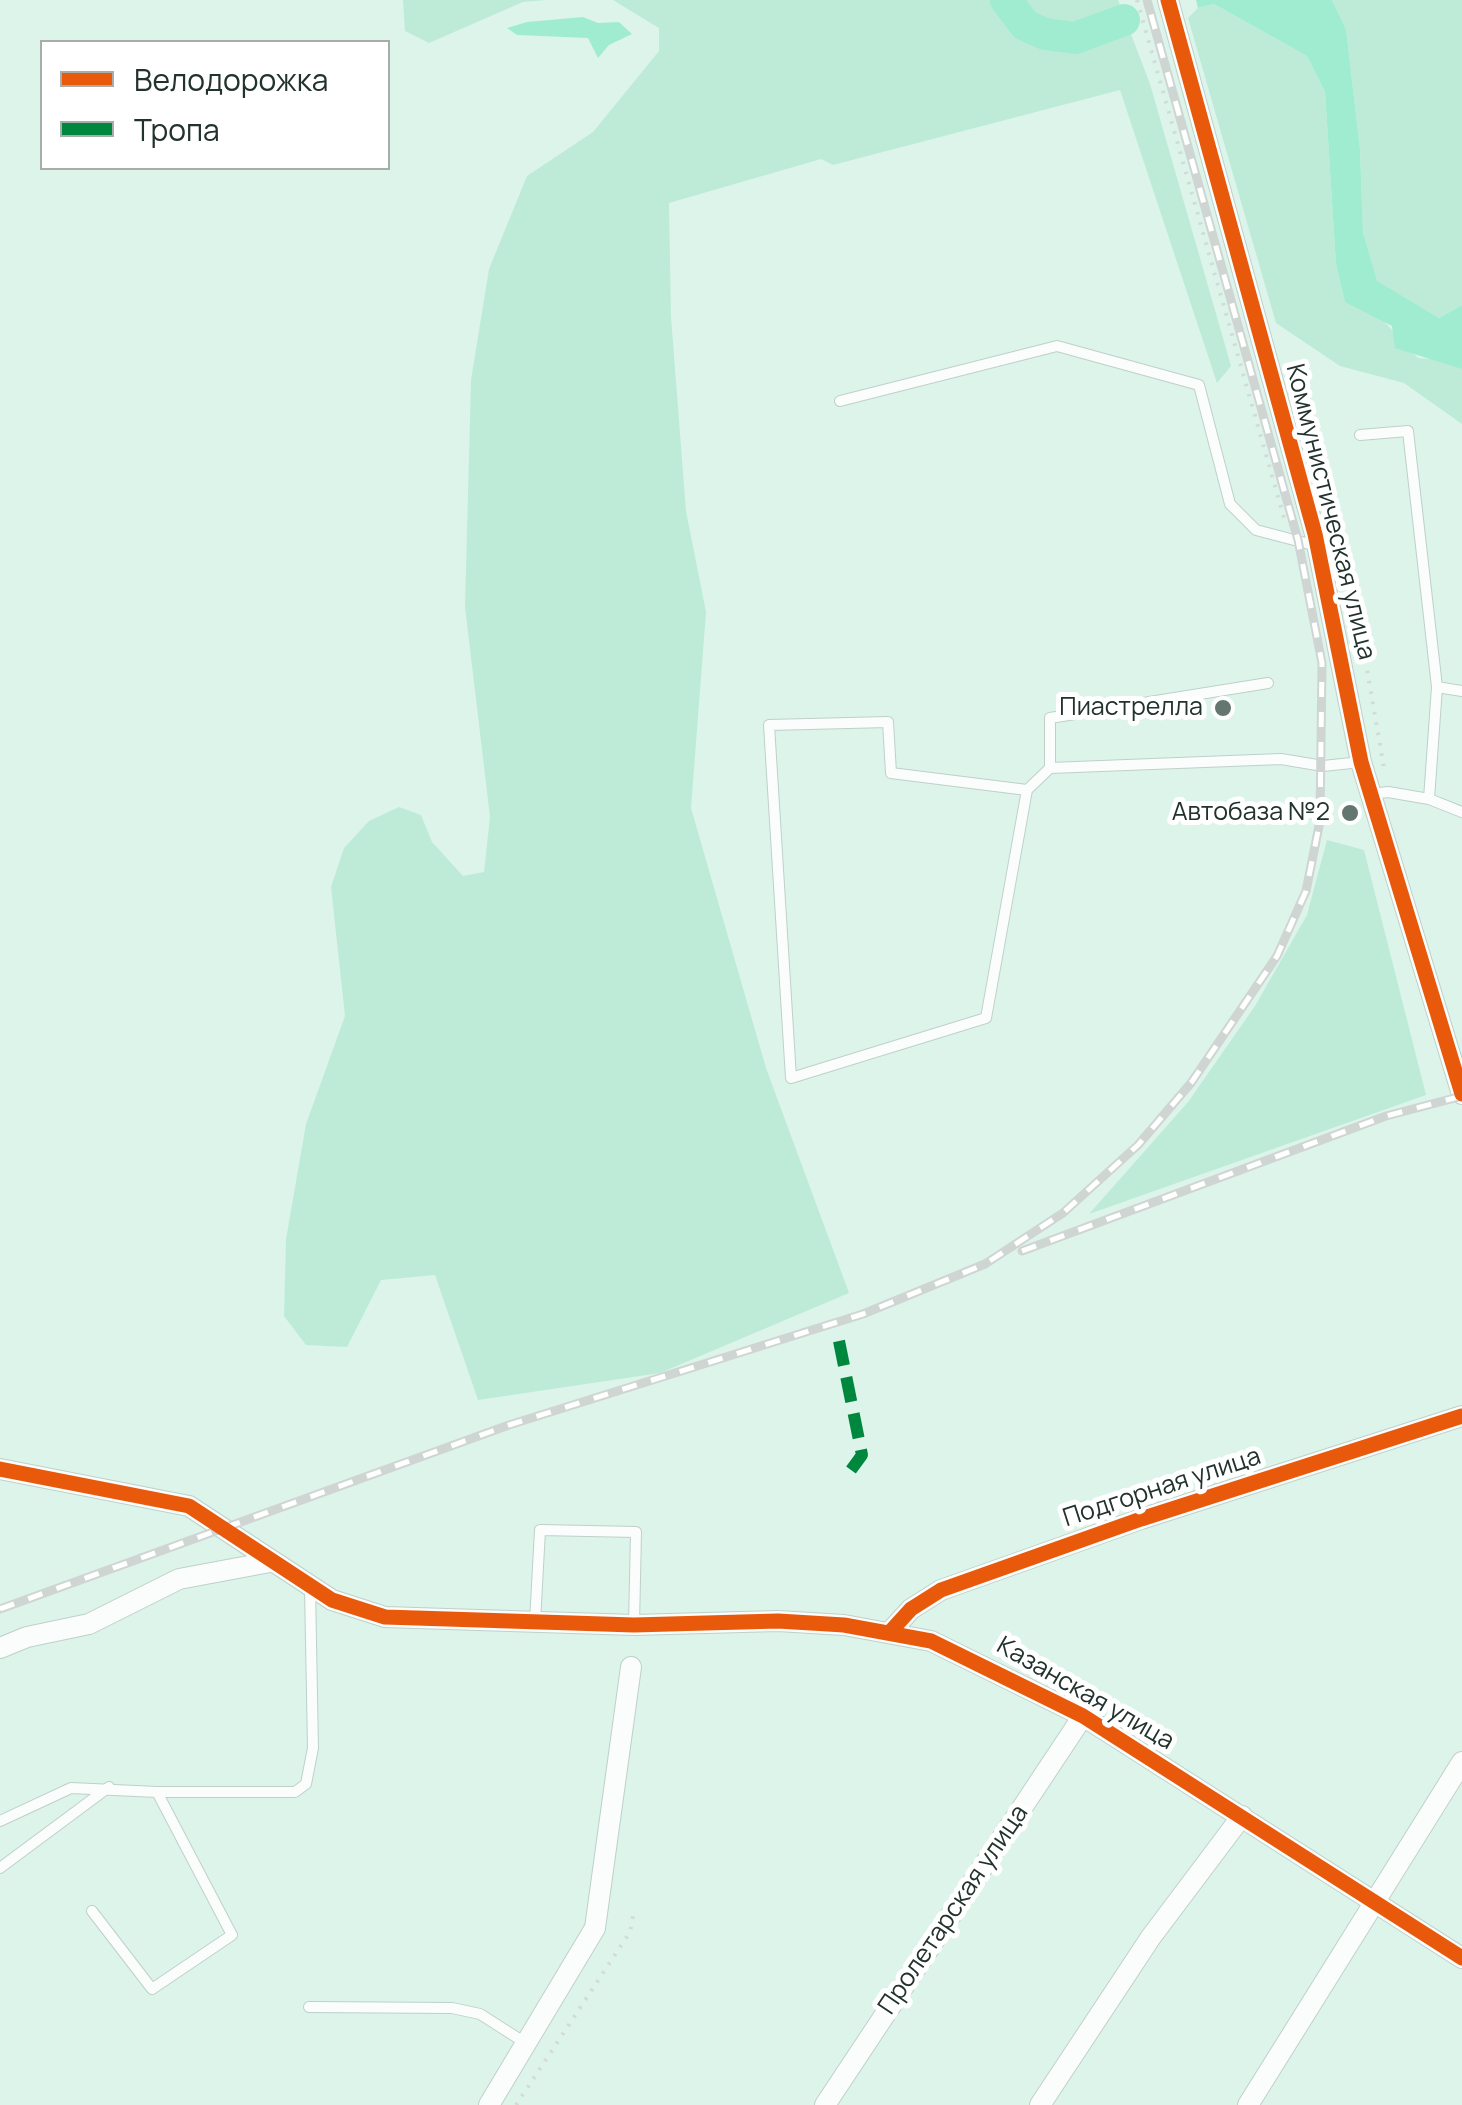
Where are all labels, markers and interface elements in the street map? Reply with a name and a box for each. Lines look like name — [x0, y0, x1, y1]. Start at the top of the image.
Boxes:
legend — [40, 40, 390, 170]
text: Велодорожка — [134, 59, 328, 100]
text: Тропа — [134, 109, 220, 150]
street label: Коммунистическая улица — [1279, 361, 1381, 663]
place label: Пиастрелла — [1059, 693, 1203, 723]
marker: Пиастрелла — [1212, 697, 1234, 719]
place label: Автобаза №2 — [1172, 798, 1330, 828]
marker: Автобаза №2 — [1339, 802, 1361, 824]
street label: Подгорная улица — [1059, 1442, 1265, 1534]
street label: Казанская улица — [991, 1631, 1179, 1757]
street label: Пролетарская улица — [873, 1800, 1035, 2020]

